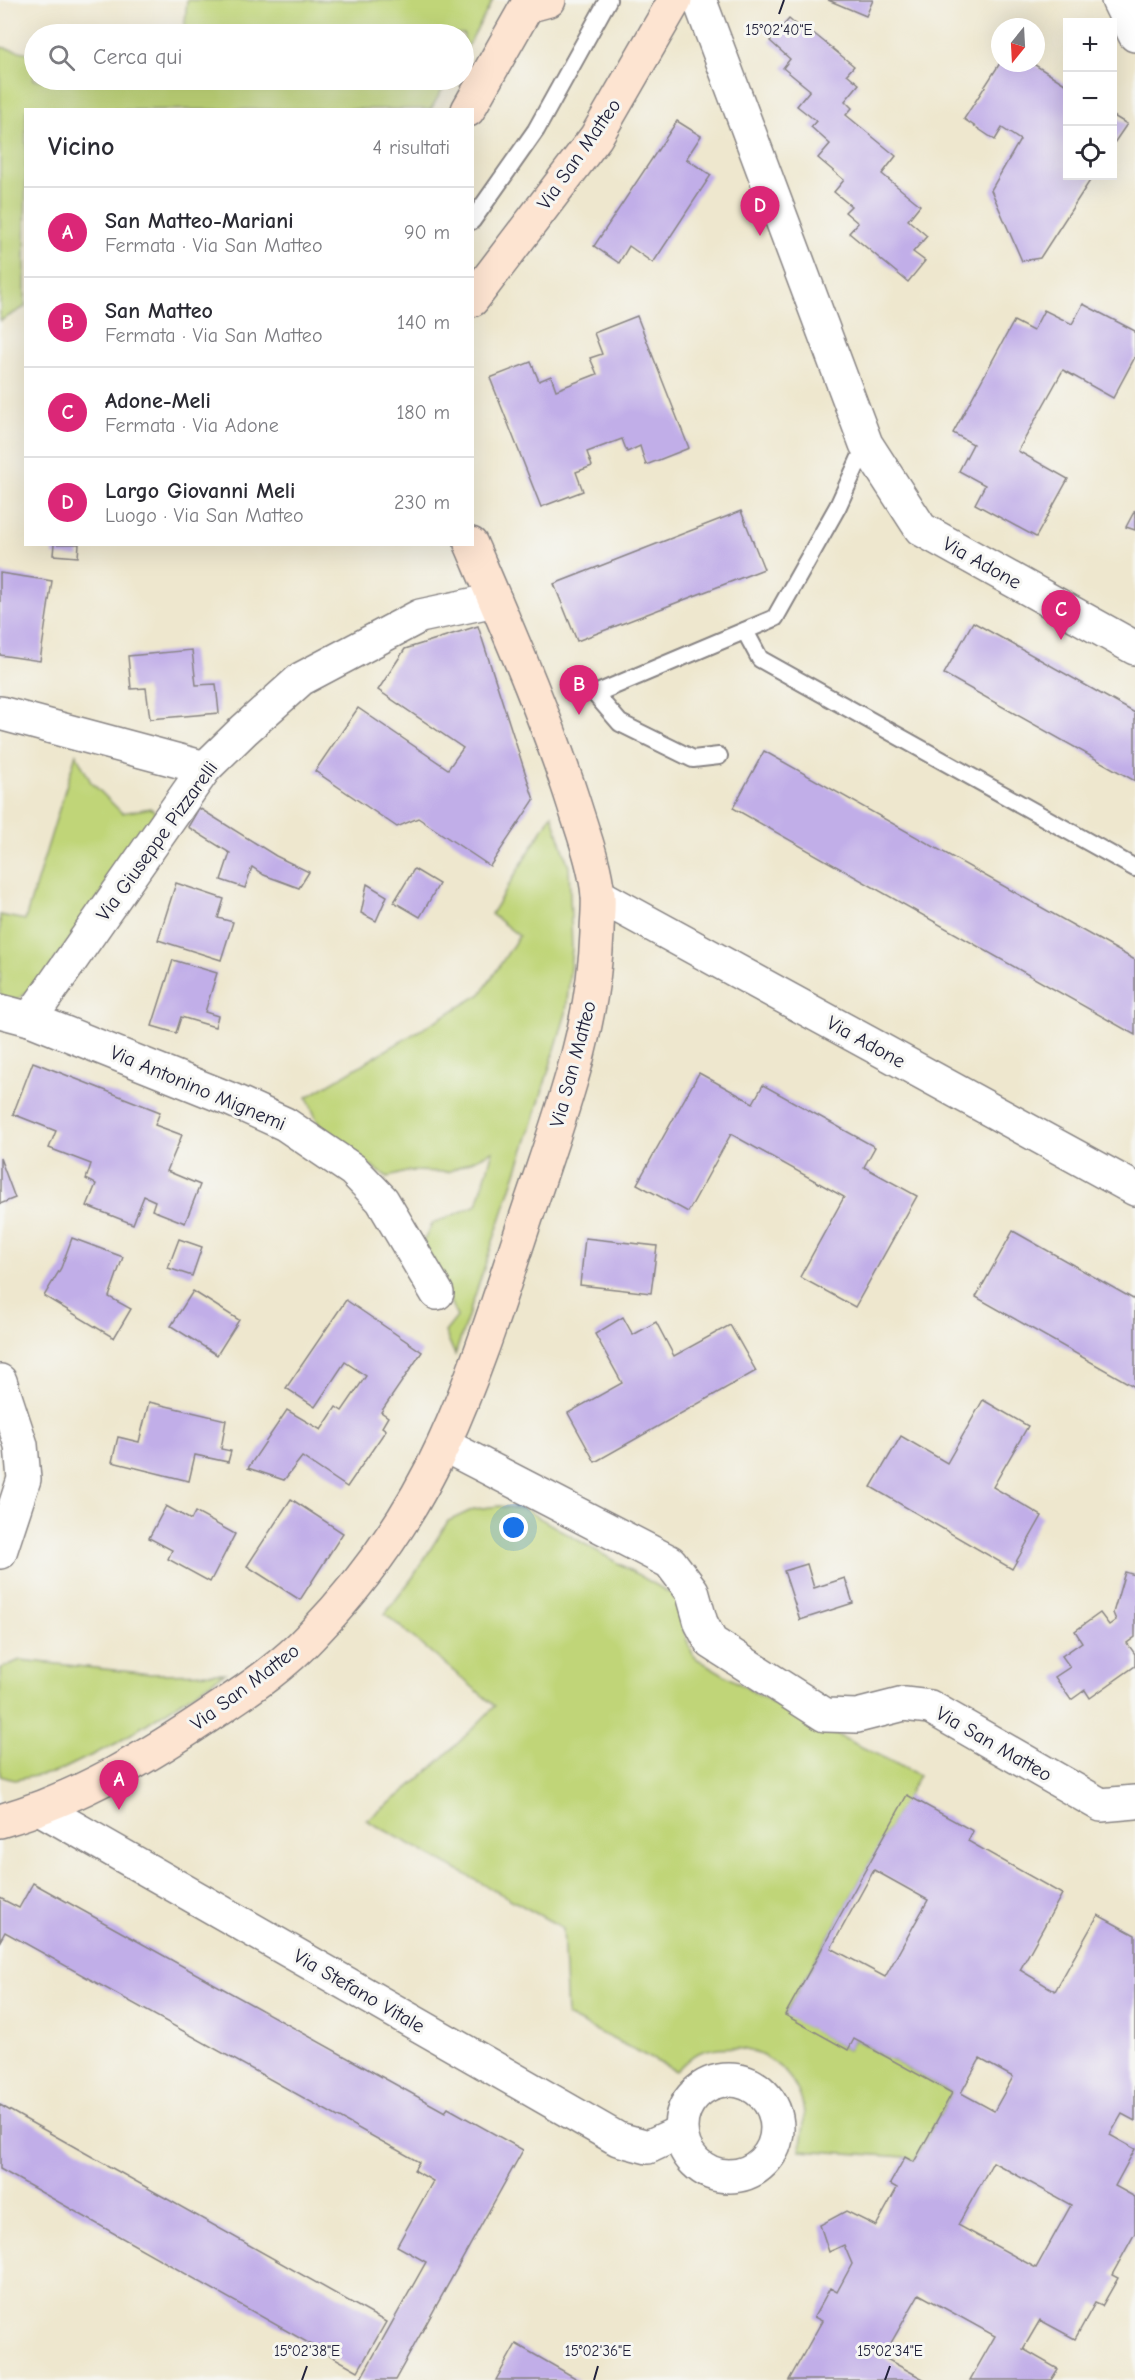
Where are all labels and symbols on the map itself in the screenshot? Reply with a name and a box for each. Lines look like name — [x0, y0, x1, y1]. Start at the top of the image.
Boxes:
north arrow — [991, 18, 1045, 72]
text: 15°02'40"E — [745, 21, 813, 39]
street label: Via San Matteo — [532, 94, 626, 214]
pin: D — [740, 186, 780, 236]
street label: Via Adone — [939, 532, 1025, 594]
pin: C — [1042, 590, 1080, 640]
pin: B — [560, 666, 598, 715]
street label: Via Giuseppe Pizzarelli — [91, 757, 223, 925]
street label: Via San Matteo — [545, 998, 601, 1130]
street label: Via Adone — [823, 1011, 909, 1073]
street label: Via Antonino Mignemi — [107, 1041, 289, 1135]
your location — [499, 1513, 528, 1542]
street label: Via San Matteo — [186, 1639, 304, 1735]
street label: Via San Matteo — [932, 1702, 1056, 1786]
pin: A — [100, 1760, 138, 1810]
street label: Via Stefano Vitale — [289, 1944, 429, 2038]
text: 15°02'38"E — [274, 2342, 340, 2360]
text: 15°02'36"E — [565, 2342, 631, 2360]
text: 15°02'34"E — [857, 2342, 923, 2360]

